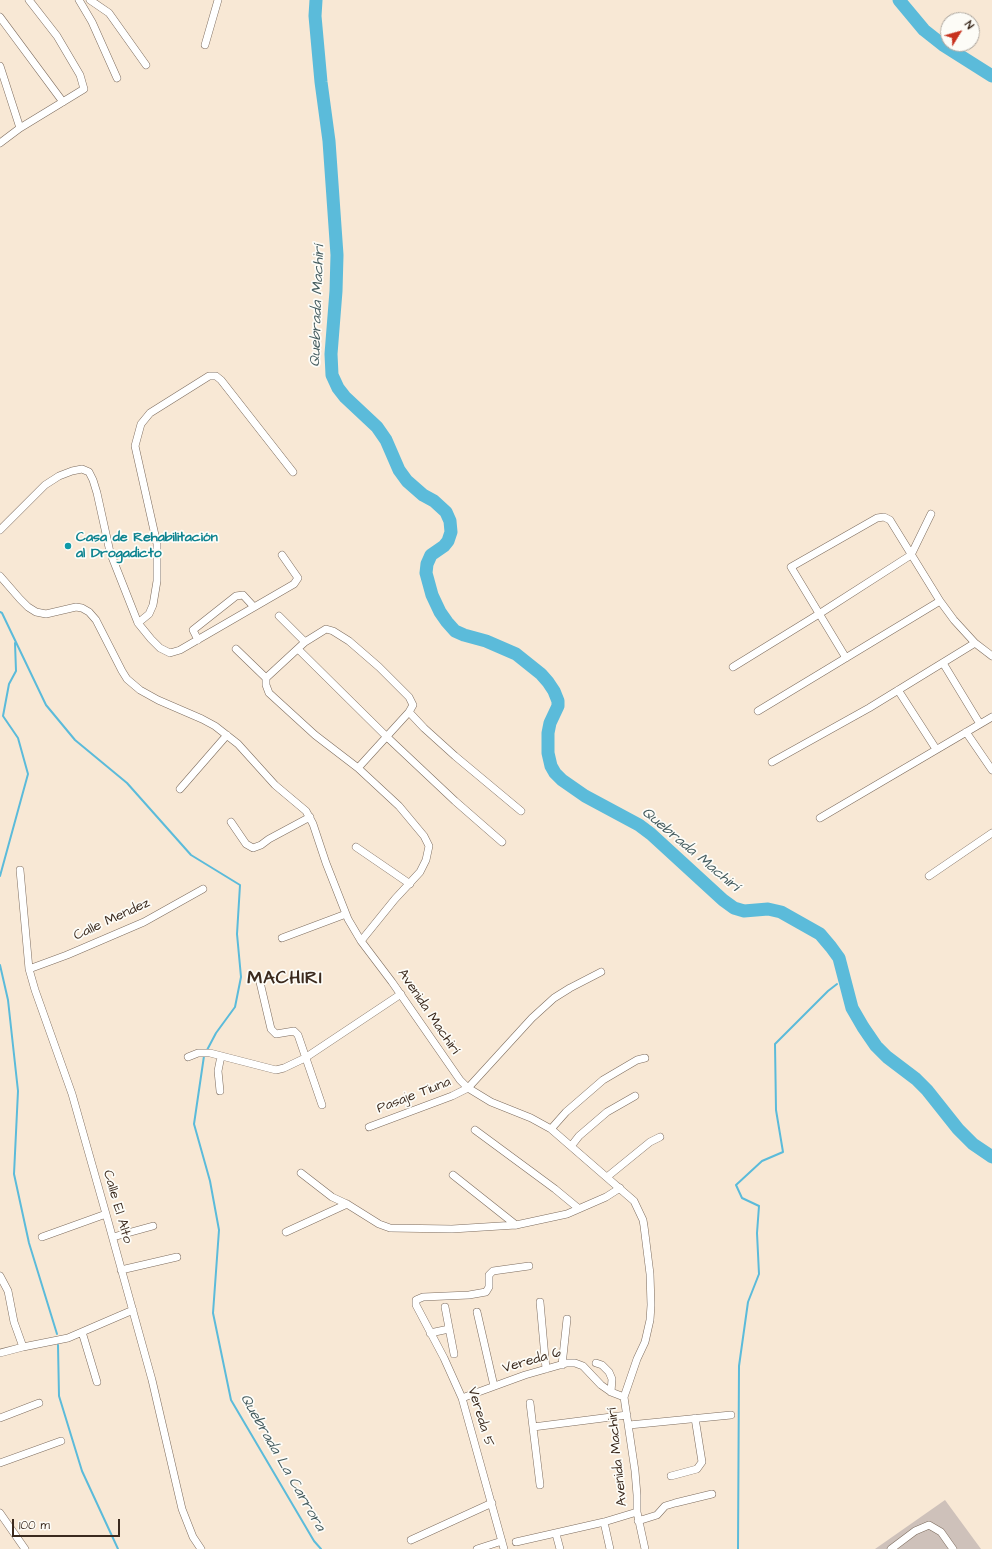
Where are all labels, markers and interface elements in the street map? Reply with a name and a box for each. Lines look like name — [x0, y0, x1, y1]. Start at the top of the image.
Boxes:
north arrow — [940, 12, 980, 52]
text: N — [961, 18, 977, 32]
water label: Quebrada Machirí — [307, 245, 329, 367]
place label: Casa de Rehabilitación al Drogadicto — [76, 530, 218, 562]
marker: Casa de Rehabilitación al Drogadicto — [63, 541, 73, 551]
water label: Quebrada Machirí — [638, 804, 742, 896]
street label: Calle Mendez — [71, 895, 153, 945]
street label: Avenida Machirí — [393, 966, 463, 1058]
district label: MACHIRI — [247, 968, 323, 990]
street label: Pasaje Tiuna — [375, 1074, 453, 1118]
street label: Calle El Alto — [99, 1168, 135, 1246]
street label: Vereda 6 — [501, 1345, 563, 1377]
street label: Vereda 5 — [463, 1385, 497, 1449]
water label: Quebrada La Carrora — [235, 1391, 329, 1535]
street label: Avenida Machirí — [604, 1407, 632, 1507]
scale bar — [14, 1511, 122, 1537]
text: 100 m — [19, 1517, 50, 1534]

